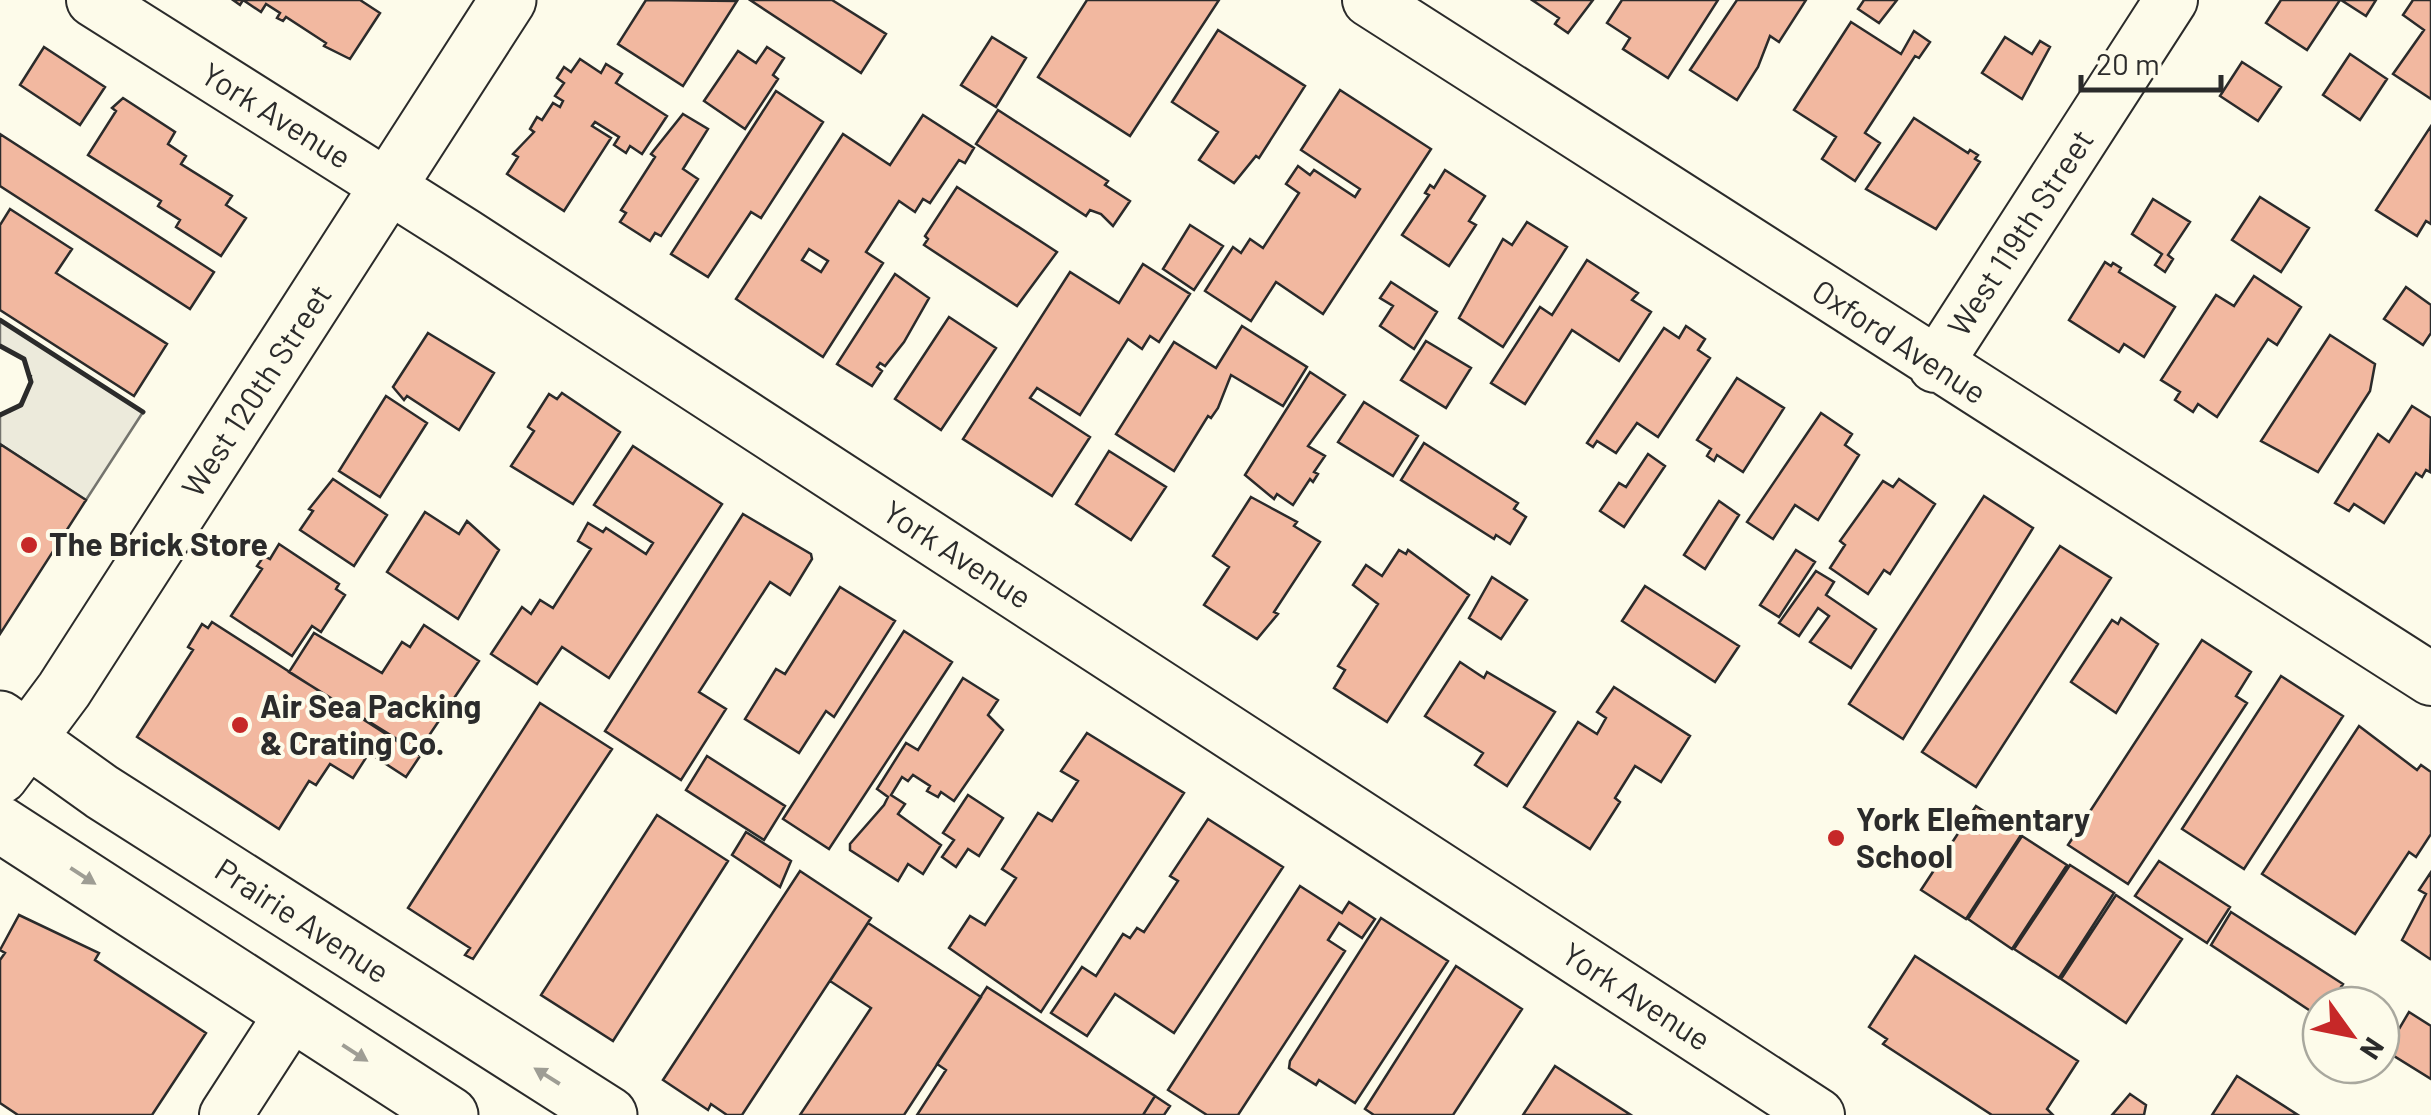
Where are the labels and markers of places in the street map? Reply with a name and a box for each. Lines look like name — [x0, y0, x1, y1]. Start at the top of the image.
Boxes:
place label: The Brick Store — [49, 524, 268, 562]
marker: The Brick Store — [18, 534, 40, 556]
place label: Air Sea Packing & Crating Co. — [260, 686, 481, 761]
marker: Air Sea Packing & Crating Co. — [229, 714, 251, 736]
place label: York Elementary School — [1856, 799, 2090, 874]
marker: York Elementary School — [1825, 827, 1847, 849]

